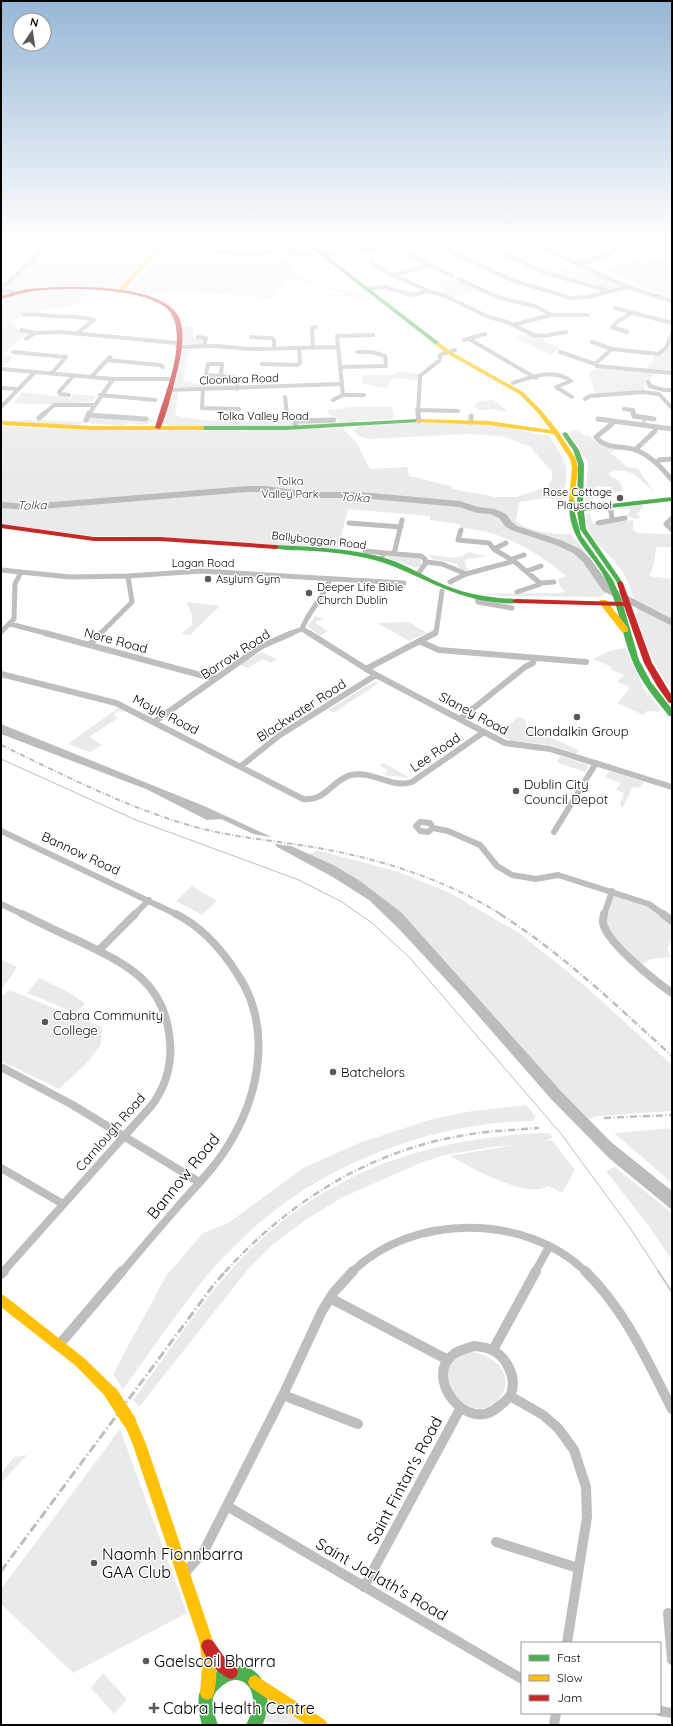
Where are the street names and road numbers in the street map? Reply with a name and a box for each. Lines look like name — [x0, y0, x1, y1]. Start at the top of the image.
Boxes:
street label: Cloonlara Road — [199, 371, 279, 387]
street label: Tolka Valley Road — [217, 409, 309, 423]
street label: Ballyboggan Road — [271, 528, 367, 552]
street label: Lagan Road — [172, 556, 234, 570]
street label: Nore Road — [82, 624, 150, 656]
street label: Barrow Road — [197, 626, 273, 682]
street label: Blackwater Road — [253, 675, 349, 745]
street label: Slaney Road — [437, 688, 511, 738]
street label: Moyle Road — [130, 691, 202, 737]
street label: Lee Road — [407, 729, 463, 775]
street label: Bannow Road — [39, 828, 123, 878]
street label: Carnlough Road — [72, 1090, 148, 1174]
street label: Bannow Road — [142, 1129, 224, 1223]
street label: Saint Fintan's Road — [362, 1413, 446, 1547]
street label: Saint Jarlath's Road — [313, 1533, 451, 1625]

